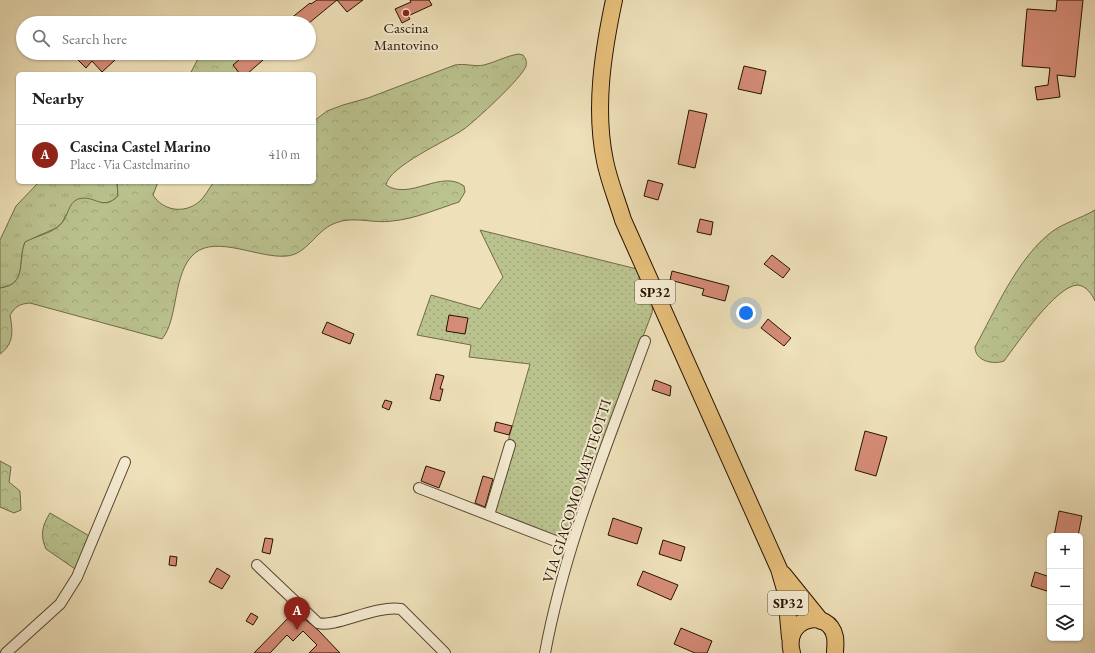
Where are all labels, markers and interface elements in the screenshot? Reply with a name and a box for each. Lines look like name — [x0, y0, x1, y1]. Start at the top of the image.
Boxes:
marker: Cascina Mantovino — [401, 8, 411, 18]
search box — [16, 16, 316, 60]
place label: Cascina Mantovino — [374, 18, 438, 54]
icon: search — [30, 27, 52, 49]
text: Search here — [62, 29, 127, 48]
text: Nearby — [32, 87, 84, 109]
text: Cascina Castel Marino — [70, 137, 210, 156]
text: A — [40, 146, 50, 163]
text: 410 m — [269, 146, 300, 163]
text: Place · Via Castelmarino — [70, 156, 190, 173]
road number: SP32 — [635, 280, 675, 304]
your location — [736, 303, 756, 323]
street label: VIA GIACOMO MATTEOTTI — [538, 397, 615, 585]
map controls — [1047, 533, 1083, 641]
button: + — [1047, 533, 1083, 569]
button: − — [1047, 569, 1083, 605]
road number: SP32 — [768, 591, 808, 615]
pin: A — [284, 597, 310, 630]
button: layers — [1047, 605, 1083, 641]

